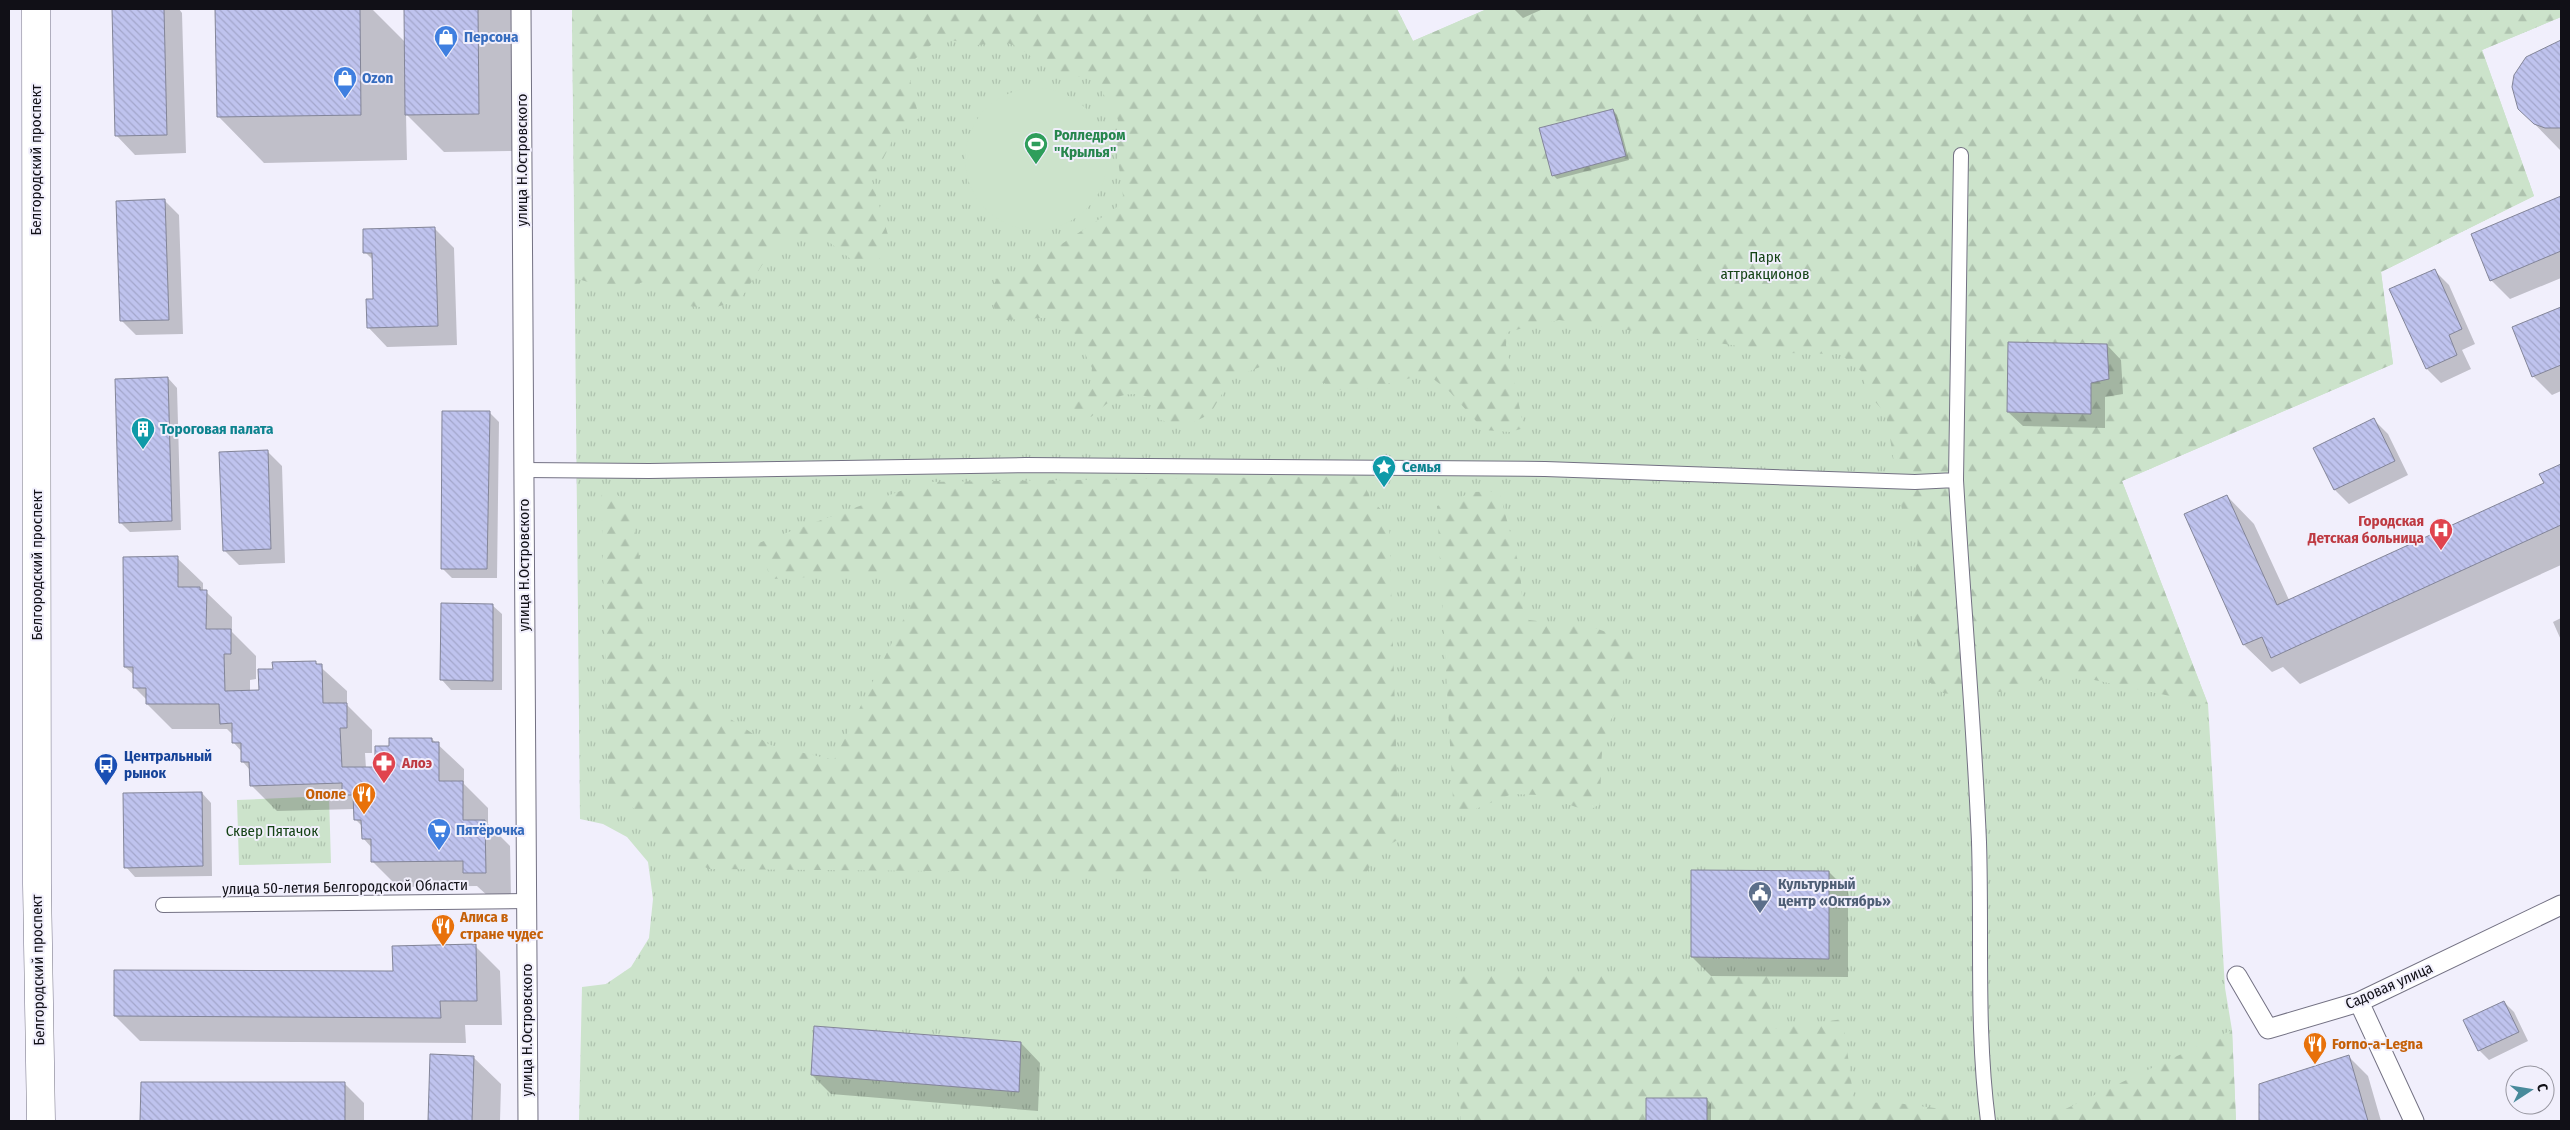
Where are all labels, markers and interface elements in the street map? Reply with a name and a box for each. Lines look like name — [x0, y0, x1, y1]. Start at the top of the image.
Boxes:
shop icon: Персона — [433, 24, 459, 58]
place label: Персона — [464, 28, 519, 46]
shop icon: Ozon — [332, 65, 358, 99]
place label: Ozon — [362, 69, 393, 87]
street label: Белгородский проспект — [27, 83, 45, 236]
street label: улица Н.Островского — [513, 93, 531, 226]
place label: Ролледром "Крылья" — [1054, 126, 1125, 161]
sports icon: Ролледром "Крылья" — [1023, 131, 1049, 165]
park label: Парк аттракционов — [1721, 248, 1809, 283]
building icon: Тороговая палата — [130, 416, 156, 450]
place label: Тороговая палата — [160, 420, 274, 438]
place icon: Семья — [1371, 454, 1397, 488]
place label: Семья — [1402, 458, 1441, 476]
street label: Белгородский проспект — [28, 488, 46, 641]
street label: улица Н.Островского — [515, 498, 533, 631]
place label: Городская Детская больница — [2307, 512, 2425, 547]
hospital icon: Городская Детская больница — [2428, 517, 2454, 551]
place label: Центральный рынок — [124, 747, 212, 782]
pharmacy icon: Алоэ — [371, 750, 397, 784]
bus stop icon: Центральный рынок — [93, 752, 119, 786]
place label: Алоэ — [401, 754, 433, 772]
restaurant icon: Ополе — [351, 781, 377, 815]
place label: Ополе — [305, 785, 346, 803]
supermarket icon: Пятёрочка — [426, 817, 452, 851]
place label: Пятёрочка — [456, 821, 525, 839]
park label: Сквер Пятачок — [226, 822, 318, 840]
place label: Культурный центр «Октябрь» — [1778, 875, 1891, 910]
street label: улица 50-летия Белгородской Области — [222, 876, 468, 898]
public building icon: Культурный центр «Октябрь» — [1747, 880, 1773, 914]
street label: Белгородский проспект — [28, 893, 48, 1046]
place label: Алиса в стране чудес — [459, 908, 544, 943]
restaurant icon: Алиса в стране чудес — [430, 913, 456, 947]
street label: Садовая улица — [2343, 959, 2435, 1013]
street label: улица Н.Островского — [518, 963, 536, 1096]
restaurant icon: Forno-a-Legna — [2302, 1031, 2328, 1065]
place label: Forno-a-Legna — [2332, 1035, 2423, 1053]
north arrow — [2505, 1065, 2555, 1115]
text: С — [2533, 1082, 2551, 1093]

